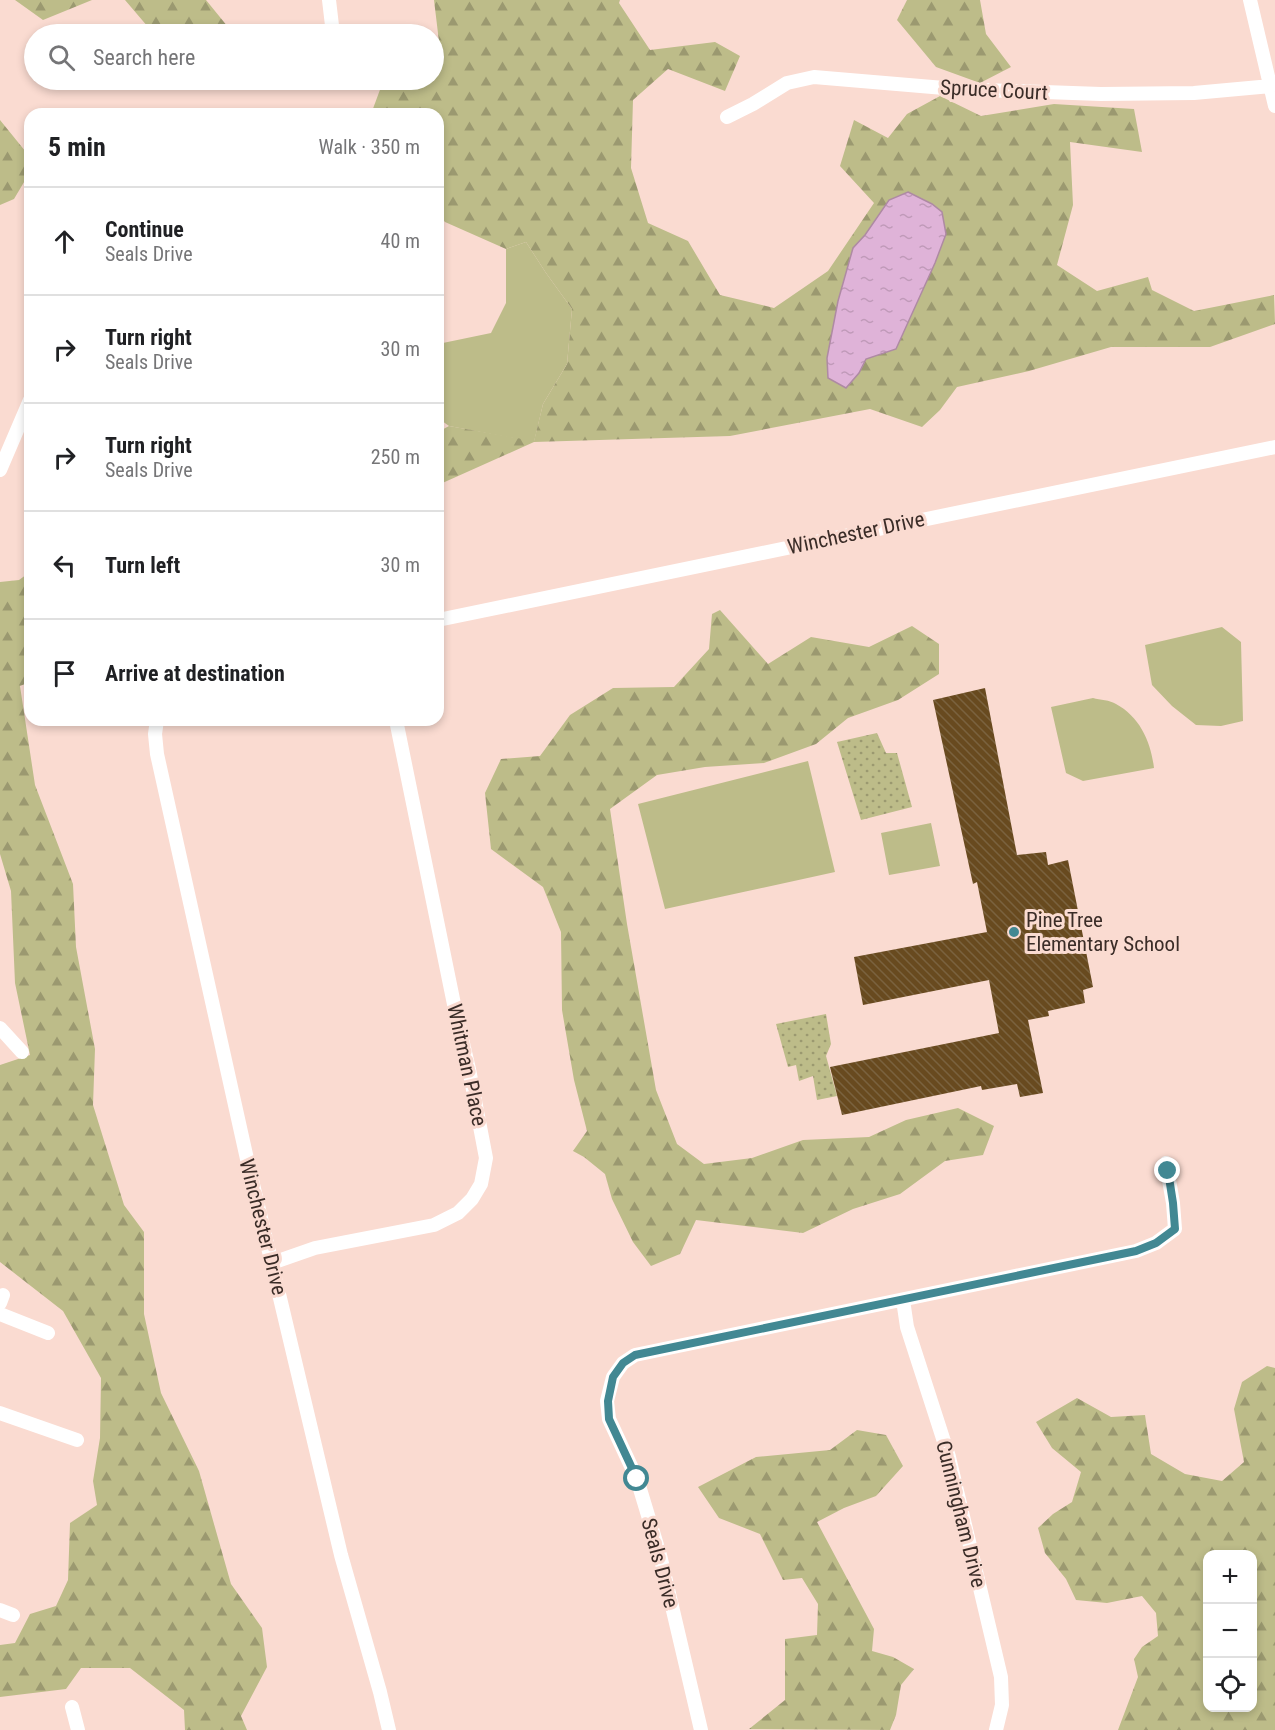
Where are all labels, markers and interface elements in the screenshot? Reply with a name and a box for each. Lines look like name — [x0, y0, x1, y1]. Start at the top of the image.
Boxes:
search box — [24, 24, 444, 90]
icon: search — [45, 41, 78, 74]
text: Search here — [93, 45, 195, 70]
street label: Spruce Court — [940, 75, 1048, 105]
text: 5 min — [48, 132, 106, 162]
text: Walk · 350 m — [319, 135, 420, 159]
text: Continue — [105, 217, 184, 242]
icon: ahead — [48, 225, 81, 258]
text: 40 m — [381, 229, 420, 253]
text: Seals Drive — [105, 242, 193, 266]
text: Turn right — [105, 325, 192, 350]
icon: right — [48, 333, 81, 366]
text: 30 m — [381, 337, 420, 361]
text: Seals Drive — [105, 350, 193, 374]
text: Turn right — [105, 433, 192, 458]
icon: right — [48, 441, 81, 474]
text: 250 m — [371, 445, 420, 469]
text: Seals Drive — [105, 458, 193, 482]
street label: Winchester Drive — [785, 507, 927, 559]
icon: left — [48, 549, 81, 582]
text: Turn left — [105, 553, 180, 578]
text: 30 m — [381, 553, 420, 577]
icon: arrive — [48, 657, 81, 690]
text: Arrive at destination — [105, 661, 285, 686]
place label: Pine Tree Elementary School — [1026, 908, 1180, 956]
marker: Pine Tree Elementary School — [1007, 925, 1021, 939]
street label: Whitman Place — [442, 1002, 492, 1128]
street label: Winchester Drive — [234, 1156, 292, 1298]
route end — [1154, 1157, 1180, 1183]
street label: Cunningham Drive — [931, 1438, 991, 1590]
route start — [623, 1465, 649, 1491]
street label: Seals Drive — [637, 1516, 684, 1611]
map controls — [1203, 1550, 1257, 1712]
button: + — [1203, 1550, 1257, 1604]
button: − — [1203, 1604, 1257, 1658]
button: locate — [1203, 1658, 1257, 1712]

